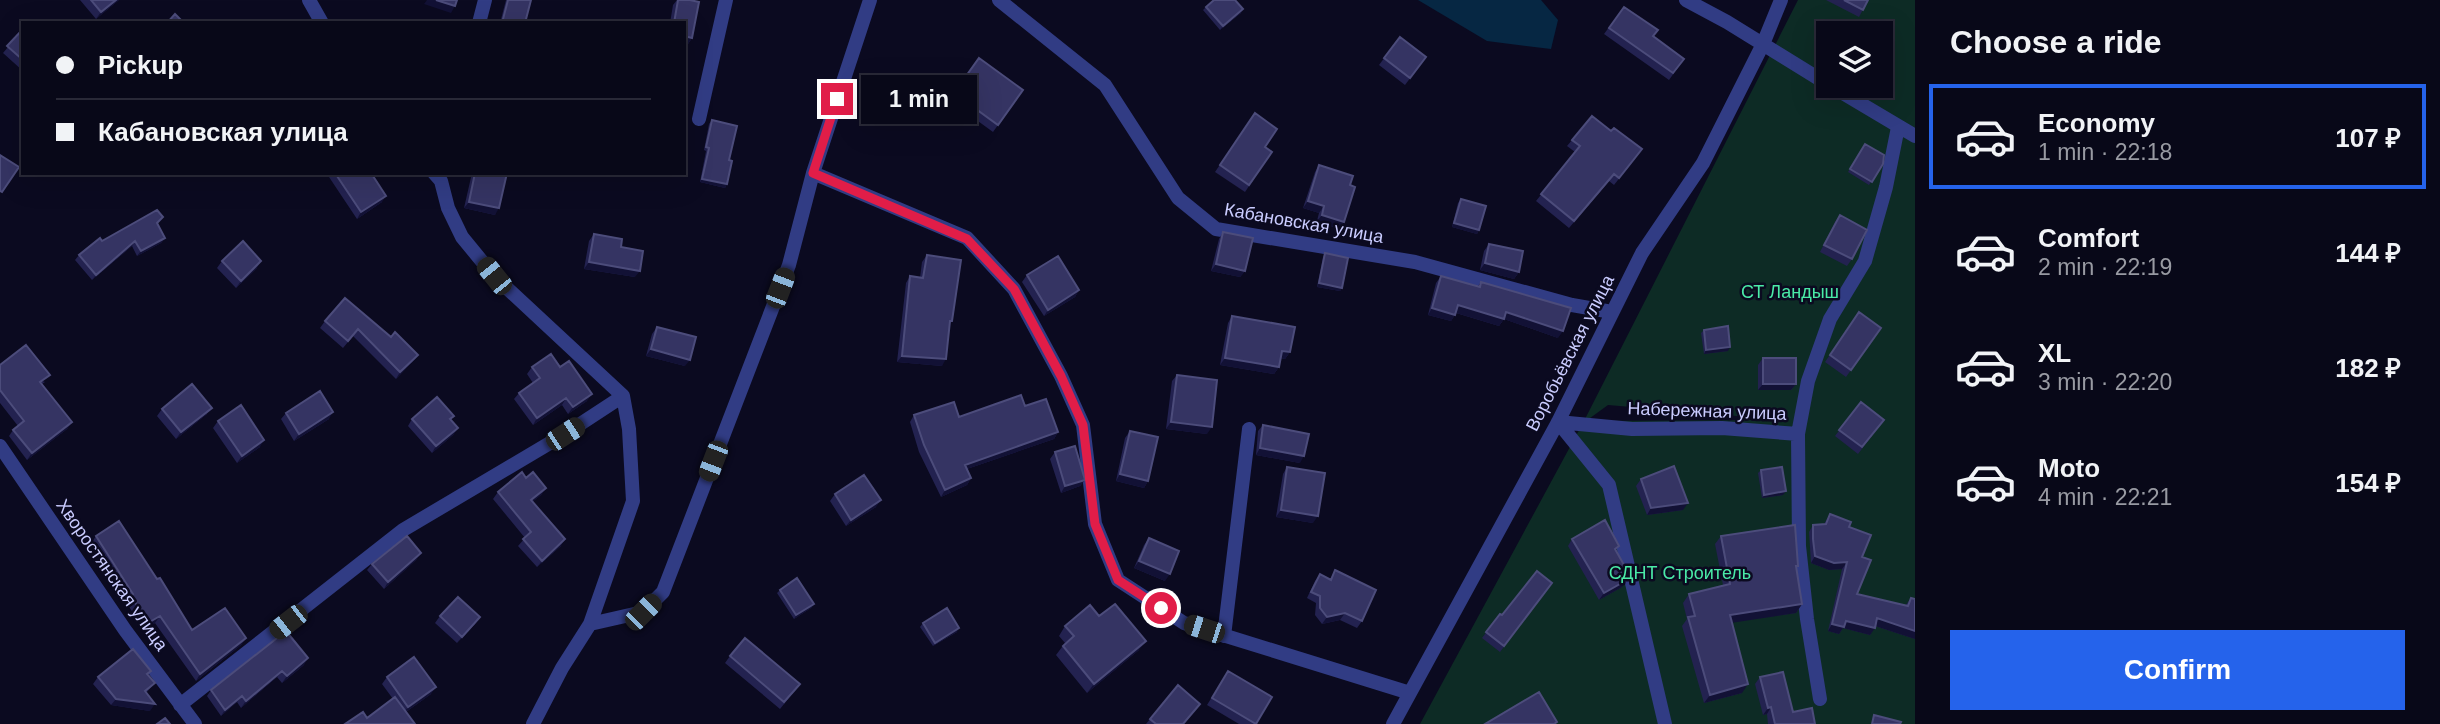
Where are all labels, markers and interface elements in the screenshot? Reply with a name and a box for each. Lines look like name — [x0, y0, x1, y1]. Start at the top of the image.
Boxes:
map controls — [1816, 21, 1893, 98]
button: layers — [1816, 21, 1893, 98]
text: Choose a ride — [1950, 24, 2162, 60]
text: Pickup — [98, 50, 183, 80]
callout: 1 min — [862, 74, 977, 124]
route end — [821, 83, 853, 115]
text: 1 min — [889, 86, 949, 112]
icon: car — [1954, 105, 2017, 168]
text: Economy — [2038, 108, 2155, 138]
text: Кабановская улица — [98, 117, 348, 147]
text: 107 ₽ — [2335, 123, 2401, 153]
text: 1 min · 22:18 — [2038, 139, 2172, 165]
street label: Кабановская улица — [1223, 199, 1386, 247]
icon: car — [1954, 220, 2017, 283]
text: Comfort — [2038, 223, 2139, 253]
text: 144 ₽ — [2335, 238, 2401, 268]
car — [473, 253, 516, 299]
text: 2 min · 22:19 — [2038, 254, 2172, 280]
car — [763, 265, 798, 311]
street label: Воробьёвская улица — [1522, 271, 1619, 434]
park label: СТ Ландыш — [1741, 282, 1839, 302]
icon: car — [1954, 335, 2017, 398]
text: XL — [2038, 338, 2071, 368]
text: 182 ₽ — [2335, 353, 2401, 383]
text: 3 min · 22:20 — [2038, 369, 2172, 395]
street label: Набережная улица — [1627, 398, 1788, 424]
car — [542, 414, 589, 454]
car — [696, 438, 731, 484]
icon: car — [1954, 450, 2017, 513]
text: Moto — [2038, 453, 2100, 483]
text: 154 ₽ — [2335, 468, 2401, 498]
text: 4 min · 22:21 — [2038, 484, 2172, 510]
street label: Хворостянская улица — [52, 496, 172, 655]
park label: СДНТ Строитель — [1609, 563, 1751, 583]
car — [621, 590, 666, 634]
route start — [1145, 592, 1177, 624]
car — [265, 601, 312, 643]
car — [1181, 613, 1228, 645]
button: Confirm — [1950, 630, 2405, 710]

